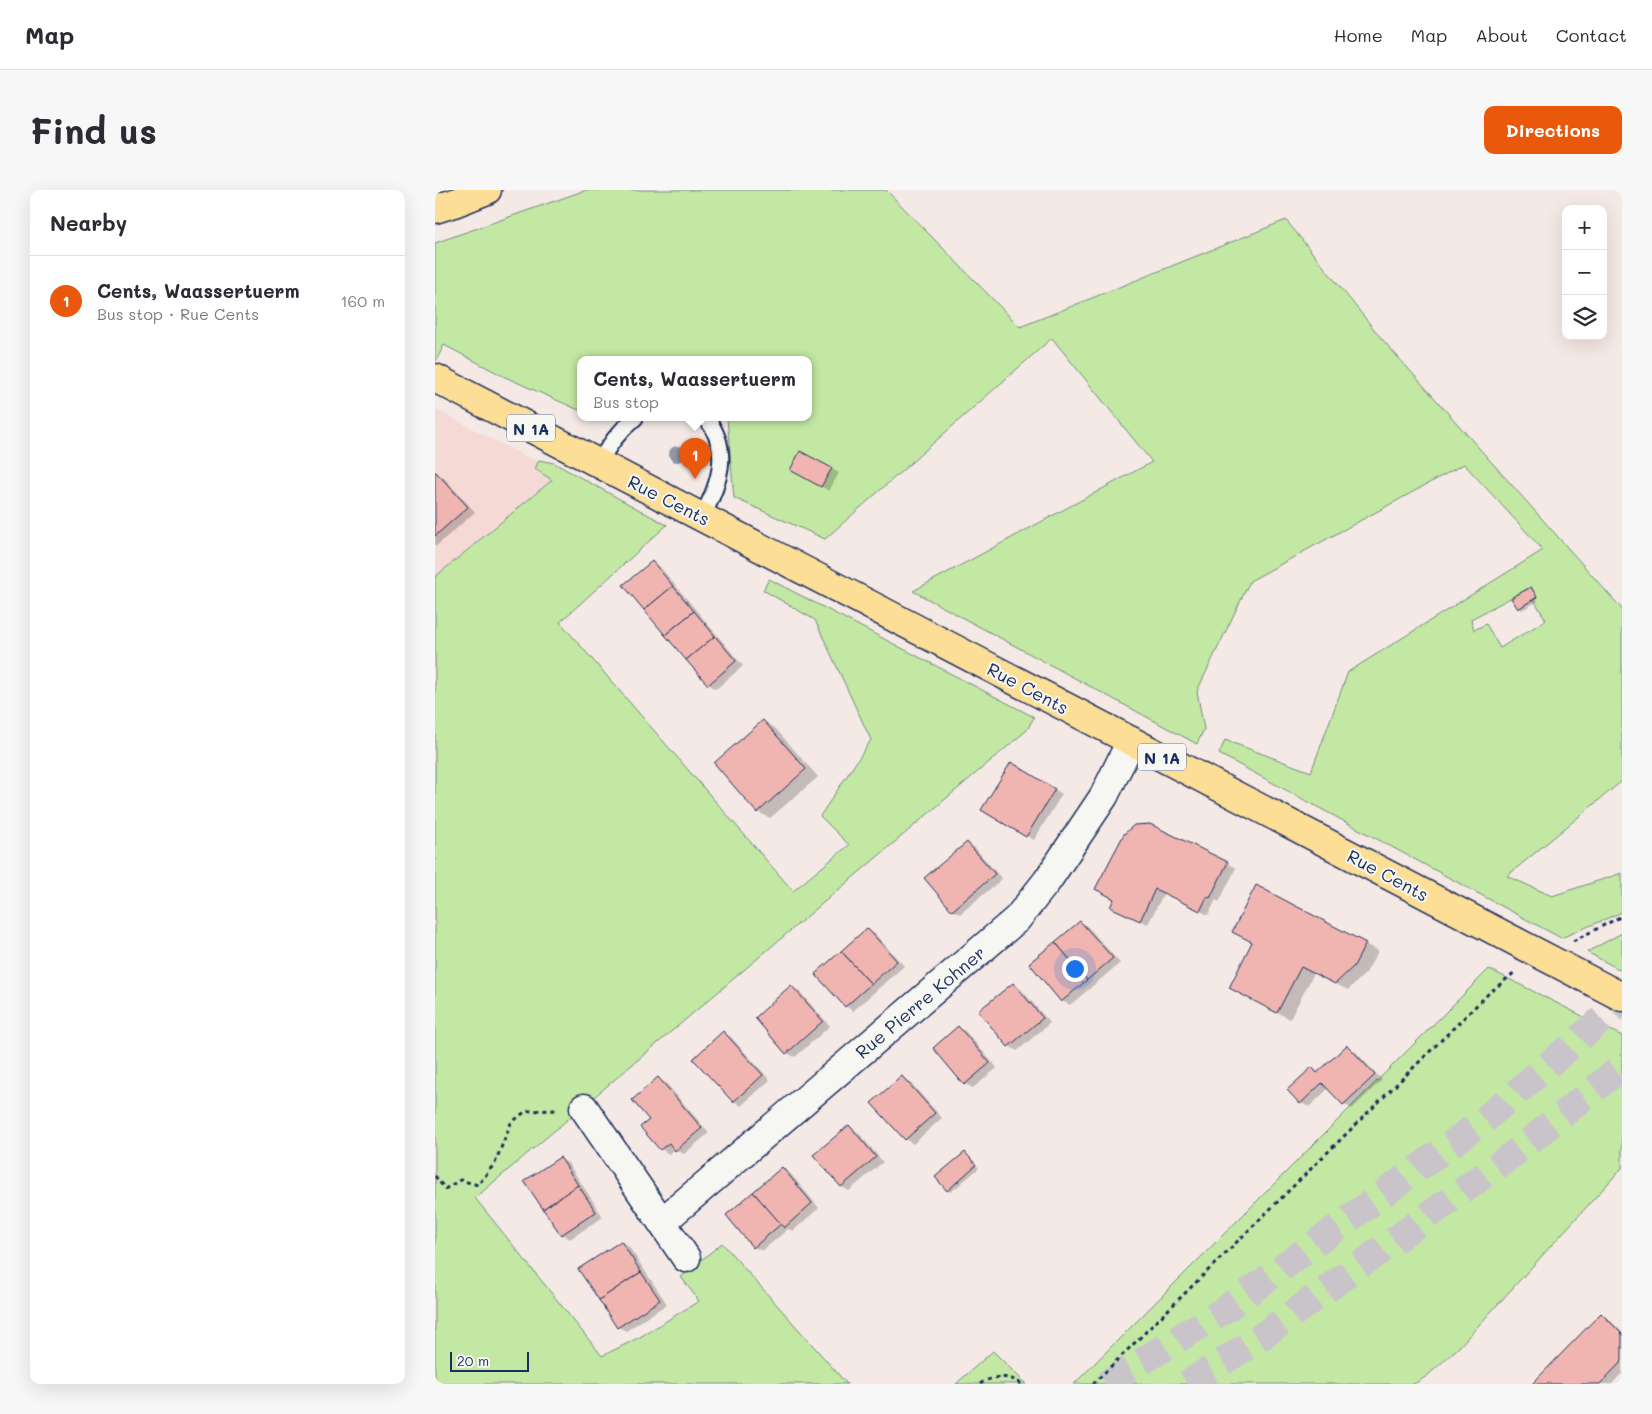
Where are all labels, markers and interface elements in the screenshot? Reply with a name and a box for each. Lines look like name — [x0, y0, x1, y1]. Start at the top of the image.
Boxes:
text: Map — [25, 19, 74, 50]
text: Home — [1334, 23, 1383, 47]
text: Map — [1411, 23, 1447, 47]
text: About — [1475, 23, 1528, 47]
text: Contact — [1556, 23, 1627, 47]
button: Directions — [1484, 106, 1622, 154]
text: Find us — [30, 107, 157, 153]
map controls — [1562, 205, 1607, 340]
button: + — [1562, 205, 1607, 250]
text: Nearby — [50, 209, 127, 236]
button: − — [1562, 250, 1607, 295]
text: Cents, Waassertuerm — [97, 278, 300, 303]
text: 1 — [62, 290, 70, 311]
text: 160 m — [340, 290, 385, 311]
button: layers — [1562, 295, 1607, 340]
text: Bus stop · Rue Cents — [97, 303, 259, 324]
popup — [577, 356, 812, 421]
text: Cents, Waassertuerm — [593, 366, 796, 391]
text: Bus stop — [593, 391, 659, 412]
road number: N 1A — [507, 414, 555, 442]
pin: 1 — [679, 438, 711, 479]
street label: Rue Cents — [624, 469, 714, 531]
street label: Rue Cents — [983, 657, 1073, 719]
road number: N 1A — [1138, 744, 1186, 770]
street label: Rue Cents — [1343, 844, 1433, 906]
street label: Rue Pierre Kohner — [850, 940, 990, 1064]
your location — [1062, 956, 1088, 982]
scale bar — [450, 1349, 529, 1372]
text: 20 m — [457, 1351, 489, 1370]

